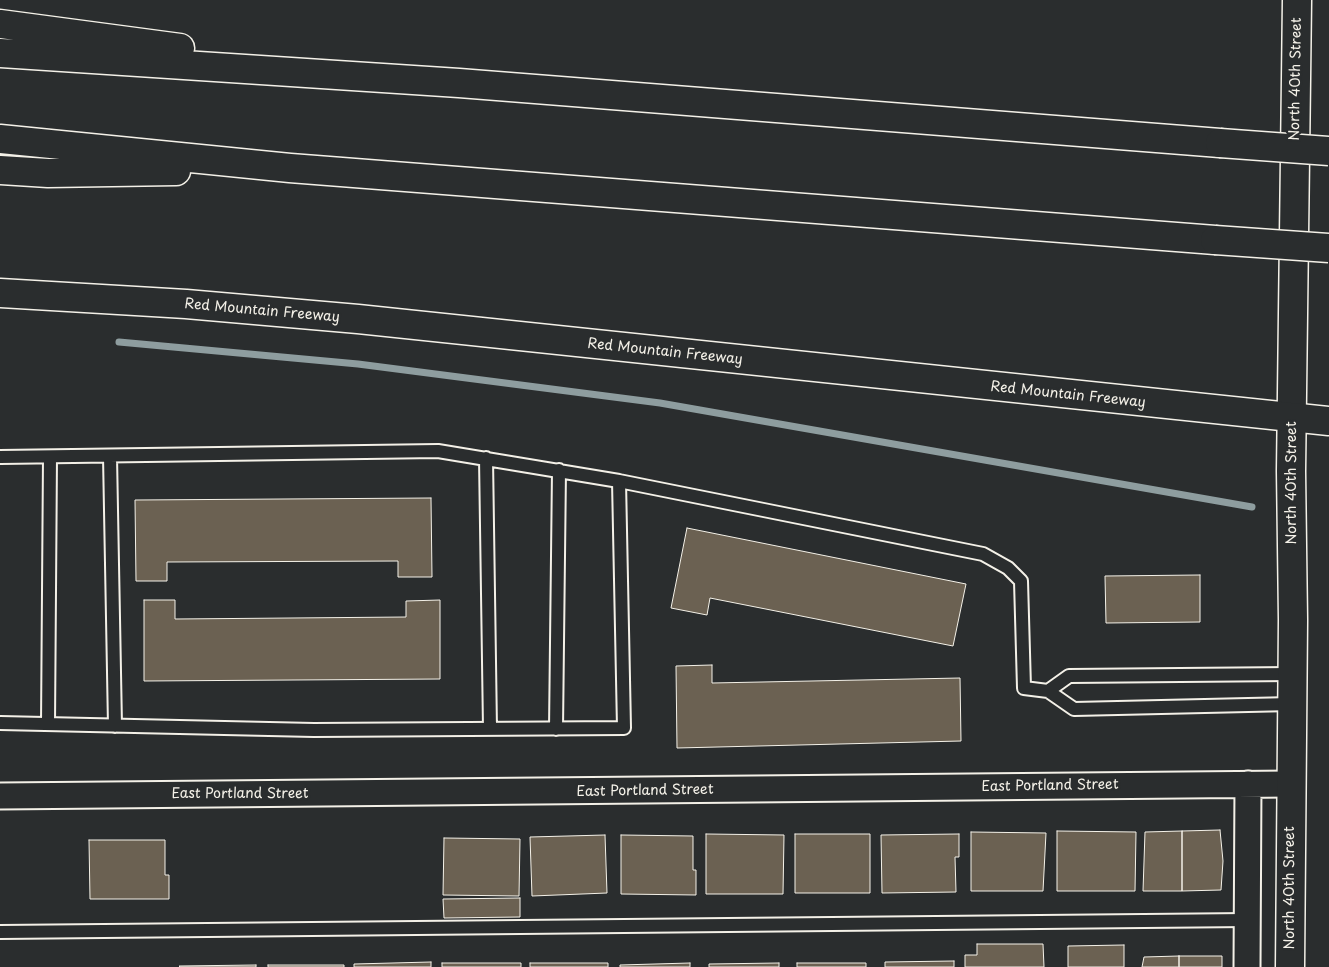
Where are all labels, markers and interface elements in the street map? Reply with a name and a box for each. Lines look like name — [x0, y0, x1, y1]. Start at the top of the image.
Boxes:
street label: North 40th Street — [1287, 17, 1305, 141]
street label: Red Mountain Freeway — [184, 296, 340, 326]
street label: Red Mountain Freeway — [587, 335, 743, 369]
street label: Red Mountain Freeway — [990, 378, 1146, 412]
street label: North 40th Street — [1284, 421, 1300, 545]
street label: East Portland Street — [981, 776, 1119, 796]
street label: East Portland Street — [576, 781, 714, 801]
street label: East Portland Street — [171, 786, 309, 802]
street label: North 40th Street — [1282, 826, 1298, 950]

